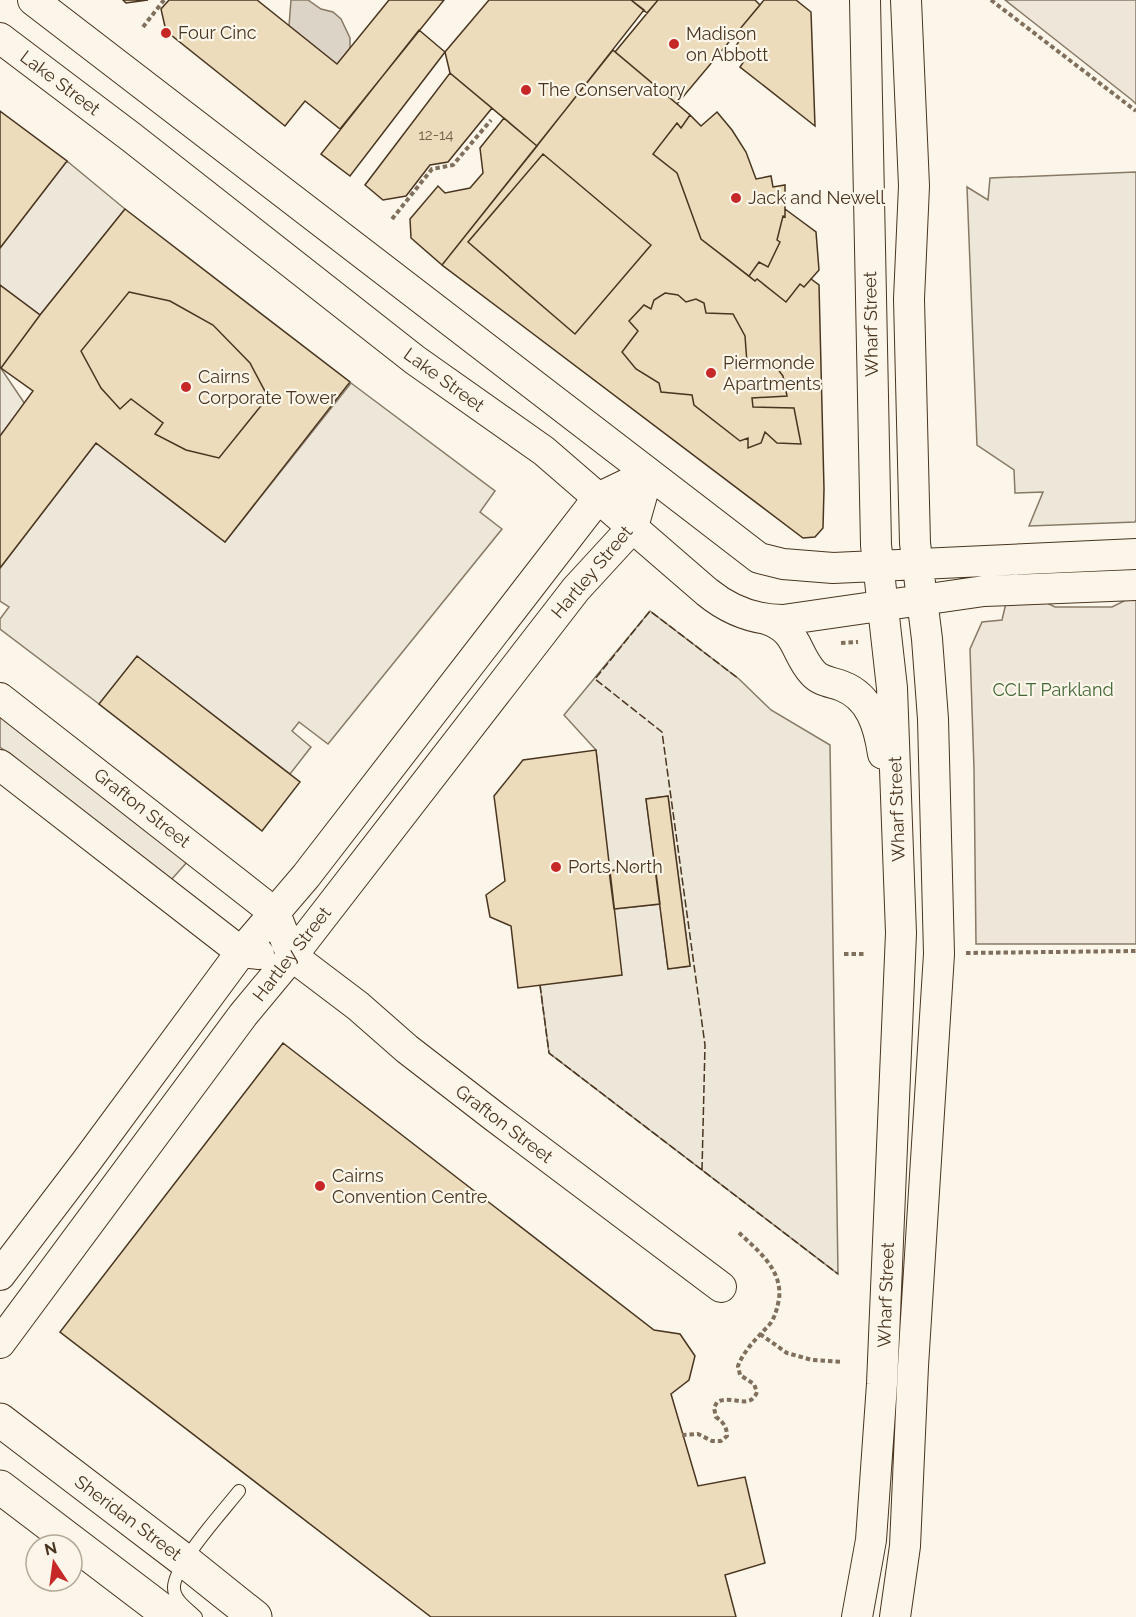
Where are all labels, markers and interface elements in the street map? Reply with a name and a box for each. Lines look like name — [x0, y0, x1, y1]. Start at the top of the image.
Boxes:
place label: Four Cinc — [178, 22, 257, 43]
place label: Madison on Abbott — [686, 23, 768, 65]
marker: Four Cinc — [159, 26, 173, 40]
marker: Madison on Abbott — [667, 37, 681, 51]
street label: Lake Street — [16, 46, 104, 119]
place label: The Conservatory — [538, 79, 686, 100]
marker: The Conservatory — [519, 83, 533, 97]
house number: 12-14 — [418, 126, 454, 144]
place label: Jack and Newell — [748, 187, 885, 208]
marker: Jack and Newell — [729, 191, 743, 205]
street label: Wharf Street — [859, 271, 882, 377]
street label: Lake Street — [400, 343, 489, 416]
place label: Piermonde Apartments — [723, 352, 821, 394]
place label: Cairns Corporate Tower — [198, 366, 337, 408]
marker: Piermonde Apartments — [704, 366, 718, 380]
marker: Cairns Corporate Tower — [179, 380, 193, 394]
street label: Hartley Street — [547, 521, 636, 622]
park label: CCLT Parkland — [992, 679, 1114, 700]
street label: Wharf Street — [884, 756, 909, 862]
street label: Grafton Street — [90, 763, 195, 852]
place label: Ports North — [568, 856, 663, 877]
marker: Ports North — [549, 860, 563, 874]
street label: Hartley Street — [248, 902, 335, 1005]
street label: Grafton Street — [451, 1080, 557, 1167]
place label: Cairns Convention Centre — [332, 1165, 488, 1207]
marker: Cairns Convention Centre — [313, 1179, 327, 1193]
street label: Wharf Street — [873, 1242, 898, 1348]
street label: Sheridan Street — [71, 1471, 186, 1565]
north arrow — [24, 1533, 84, 1593]
text: N — [43, 1538, 59, 1560]

